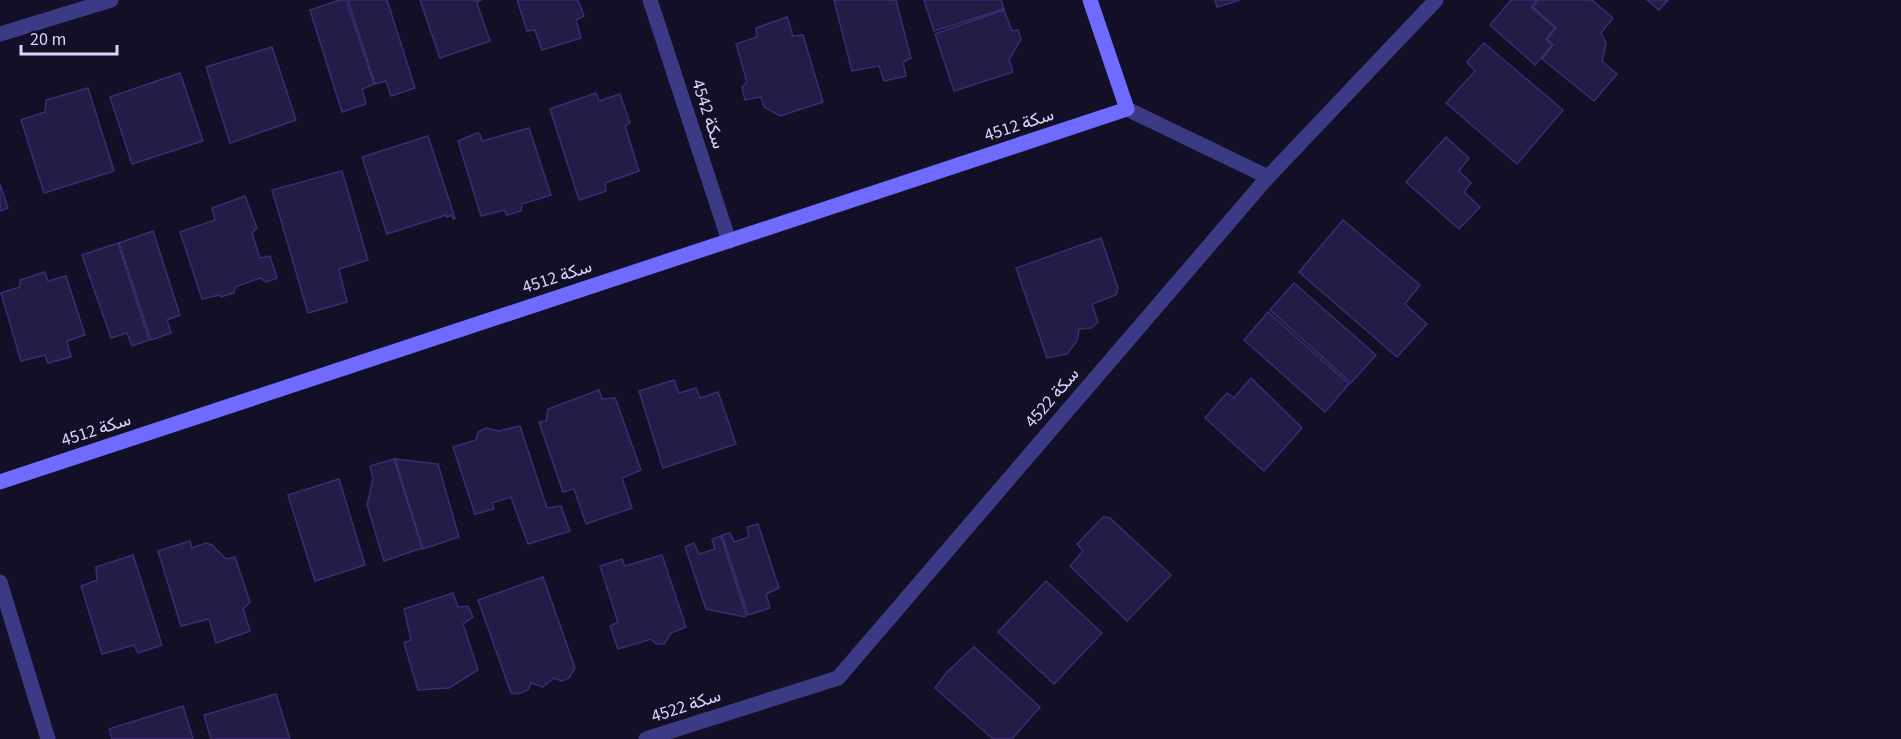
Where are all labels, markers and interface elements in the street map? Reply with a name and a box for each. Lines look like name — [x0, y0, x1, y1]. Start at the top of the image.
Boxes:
scale bar — [21, 18, 117, 56]
text: 20 m — [30, 27, 66, 52]
street label: سكة 4542 — [685, 76, 731, 152]
street label: سكة 4512 — [981, 102, 1057, 148]
street label: سكة 4512 — [519, 254, 595, 300]
street label: سكة 4522 — [1019, 363, 1085, 433]
street label: سكة 4512 — [58, 407, 134, 453]
street label: سكة 4522 — [648, 683, 724, 729]

